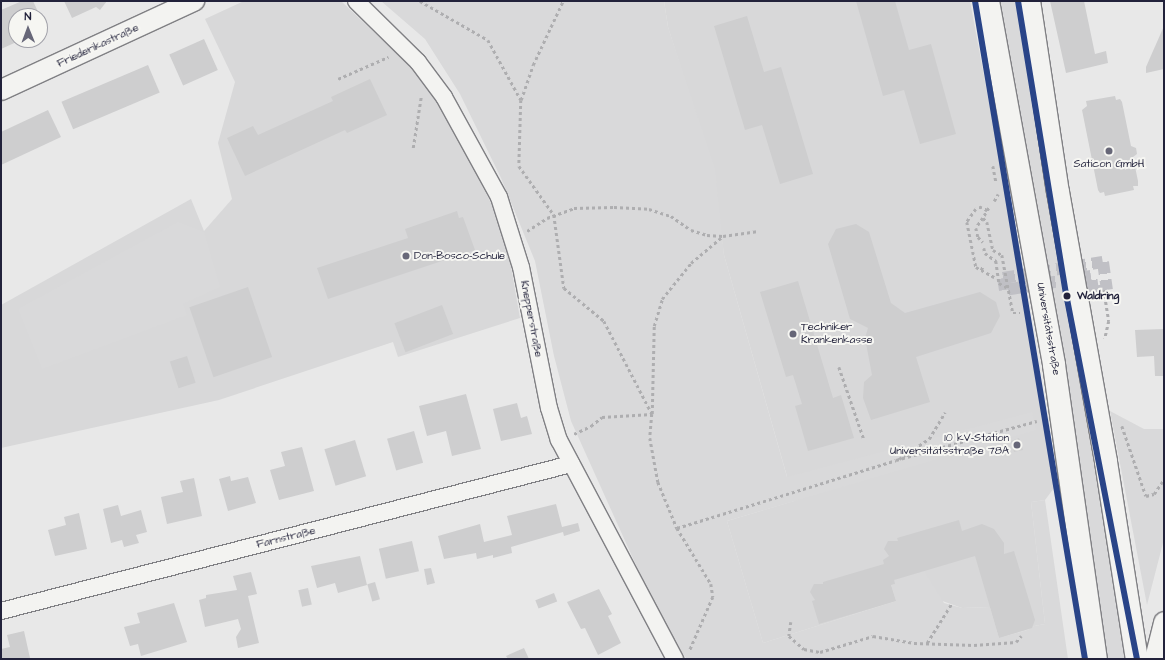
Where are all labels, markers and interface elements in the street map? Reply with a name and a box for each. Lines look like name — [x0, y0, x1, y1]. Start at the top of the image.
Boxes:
north arrow — [8, 8, 48, 48]
text: N — [24, 9, 31, 24]
street label: Friederikastraße — [55, 21, 141, 71]
marker: Saticon GmbH — [1104, 146, 1114, 156]
place label: Saticon GmbH — [1074, 157, 1144, 171]
place label: Don-Bosco-Schule — [414, 249, 505, 263]
marker: Don-Bosco-Schule — [401, 251, 411, 261]
street label: Knepperstraße — [517, 280, 545, 358]
street label: Universitätsstraße — [1033, 282, 1063, 376]
marker: Waldring — [1060, 289, 1074, 303]
place label: Waldring — [1077, 289, 1119, 303]
place label: Techniker Krankenkasse — [801, 321, 872, 347]
marker: Techniker Krankenkasse — [788, 329, 798, 339]
place label: 10 kV-Station Universitätsstraße 78A — [890, 432, 1009, 458]
marker: 10 kV-Station Universitätsstraße 78A — [1012, 440, 1022, 450]
street label: Farnstraße — [255, 524, 317, 552]

